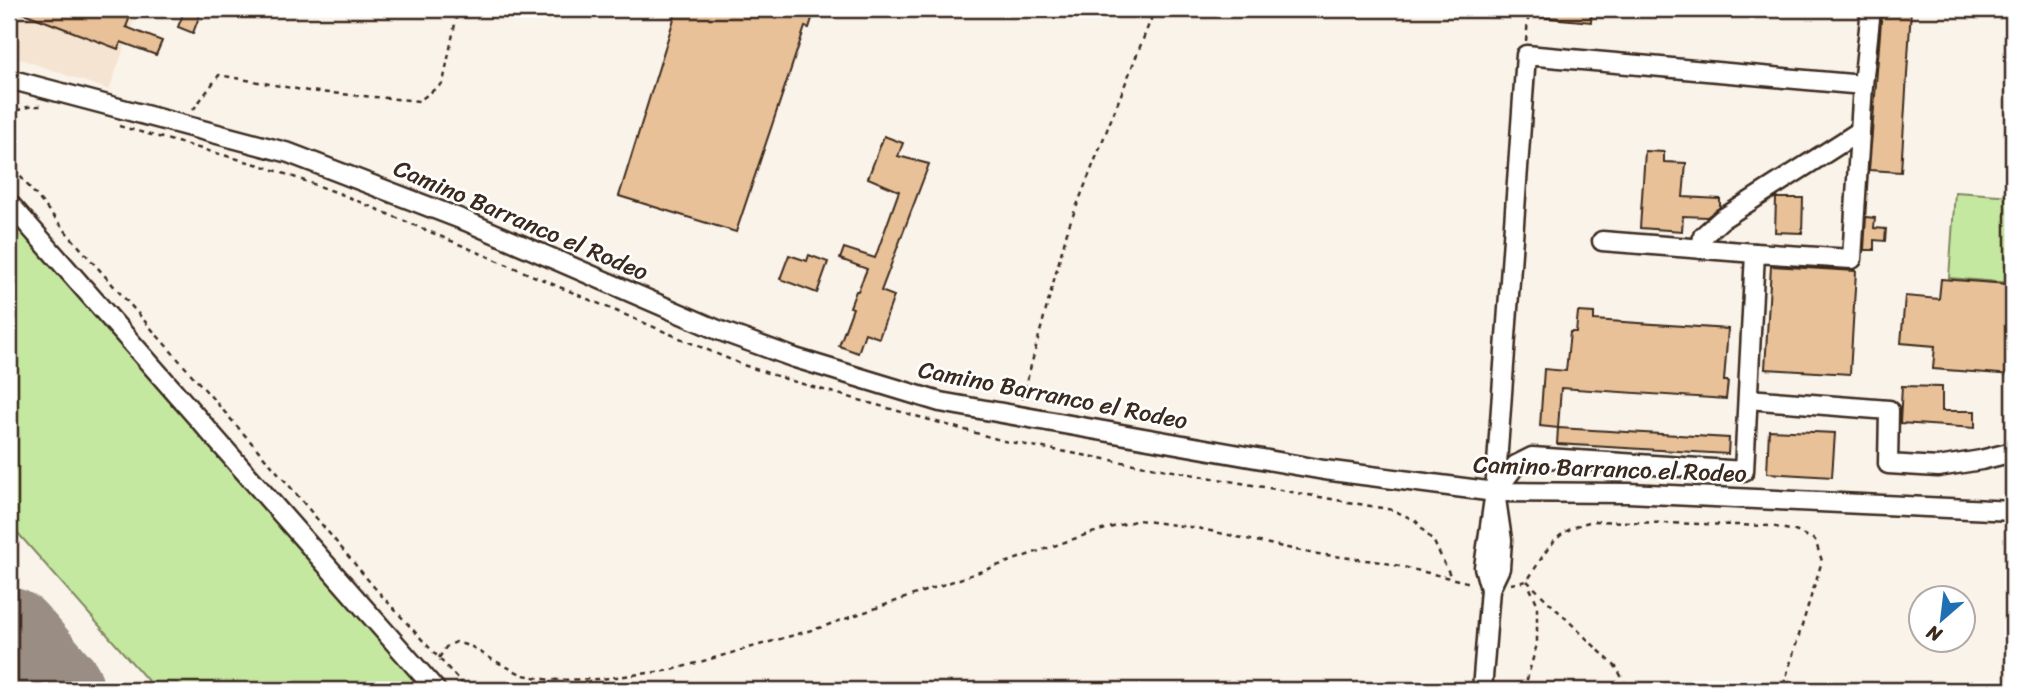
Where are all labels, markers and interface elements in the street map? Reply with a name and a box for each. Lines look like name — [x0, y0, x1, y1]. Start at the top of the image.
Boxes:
street label: Camino Barranco el Rodeo — [387, 147, 655, 293]
street label: Camino Barranco el Rodeo — [915, 348, 1191, 442]
street label: Camino Barranco el Rodeo — [1473, 443, 1747, 495]
north arrow — [1906, 584, 1976, 654]
text: N — [1920, 616, 1949, 652]

